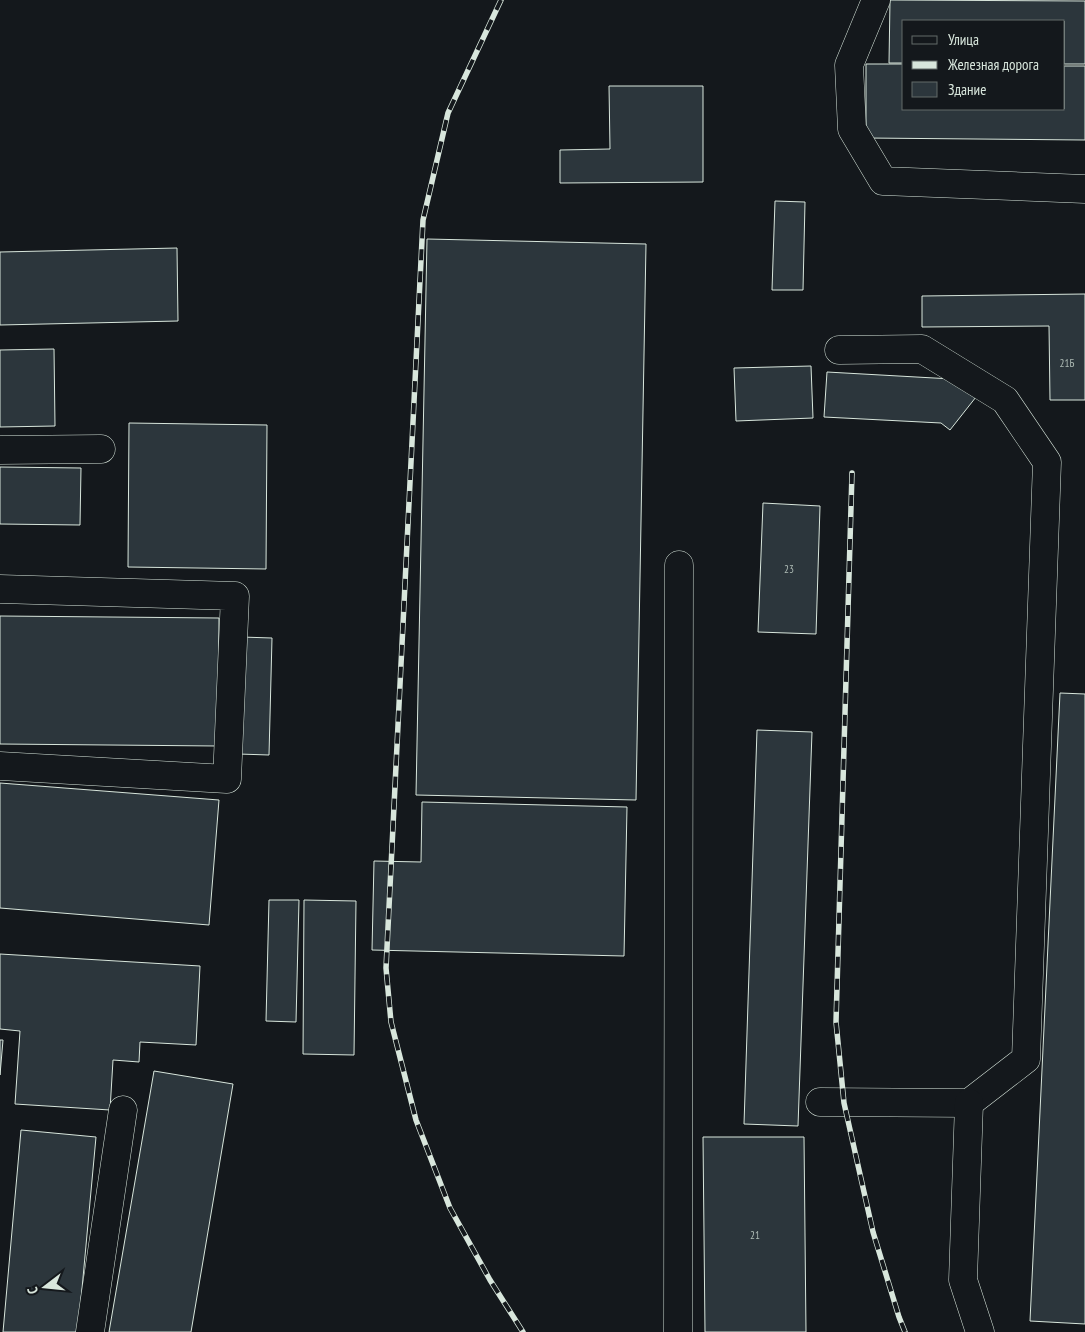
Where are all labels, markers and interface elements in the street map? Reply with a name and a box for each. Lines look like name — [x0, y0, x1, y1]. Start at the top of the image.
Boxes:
legend — [902, 20, 1065, 110]
text: Улица — [948, 30, 979, 49]
text: Железная дорога — [947, 55, 1039, 74]
text: Здание — [948, 80, 986, 99]
house number: 21Б — [1060, 356, 1075, 370]
house number: 23 — [784, 562, 794, 576]
house number: 21 — [750, 1228, 760, 1242]
north arrow — [20, 1262, 70, 1312]
text: С — [23, 1284, 42, 1296]

